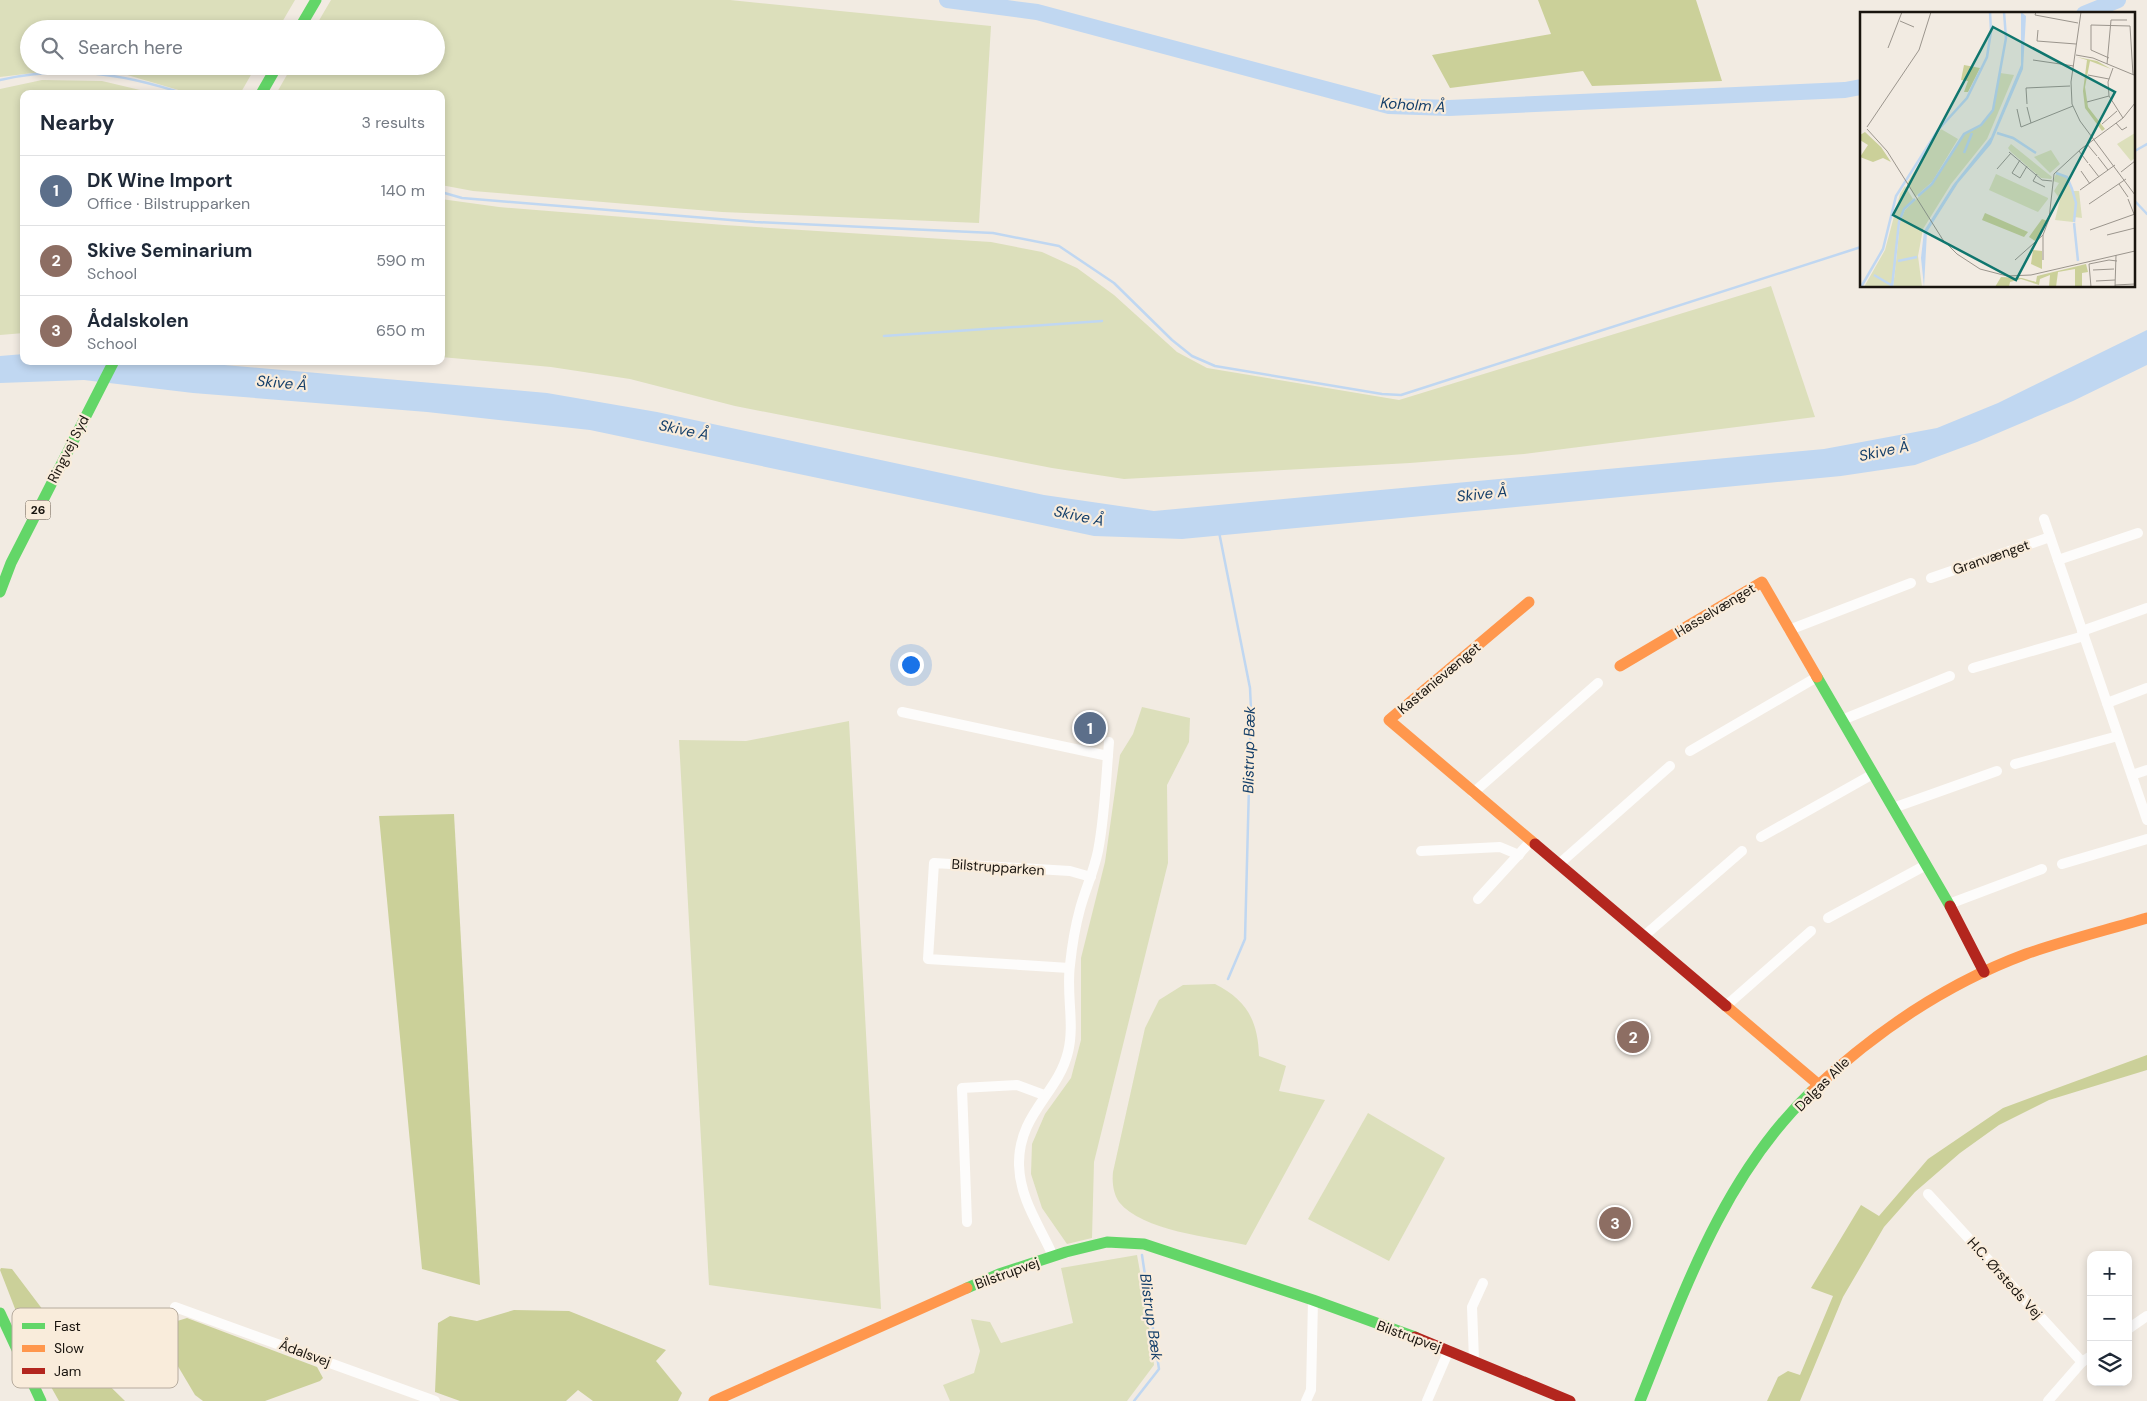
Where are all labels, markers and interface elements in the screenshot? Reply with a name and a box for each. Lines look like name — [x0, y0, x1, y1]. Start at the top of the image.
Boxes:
inset map — [1860, 12, 2134, 288]
search box — [20, 20, 445, 75]
icon: search — [38, 34, 66, 62]
text: Search here — [78, 35, 183, 60]
water label: Koholm Å — [1380, 93, 1446, 117]
text: Nearby — [40, 109, 114, 137]
text: 3 results — [362, 112, 425, 133]
text: DK Wine Import — [87, 168, 233, 193]
text: 1 — [53, 180, 59, 201]
text: 140 m — [381, 180, 425, 201]
text: Office · Bilstrupparken — [87, 193, 250, 214]
text: Skive Seminarium — [87, 238, 252, 263]
text: 2 — [51, 250, 61, 271]
text: 590 m — [376, 250, 425, 271]
text: School — [87, 263, 137, 284]
text: Ådalskolen — [87, 308, 189, 333]
text: 3 — [51, 320, 61, 341]
text: 650 m — [376, 320, 425, 341]
text: School — [87, 333, 137, 354]
water label: Skive Å — [256, 371, 308, 395]
street label: Ringvej Syd — [43, 412, 93, 486]
water label: Skive Å — [657, 415, 711, 445]
water label: Skive Å — [1857, 436, 1911, 466]
water label: Skive Å — [1456, 481, 1508, 507]
road number: 26 — [26, 500, 50, 520]
water label: Skive Å — [1052, 501, 1106, 531]
street label: Granvænget — [1950, 535, 2032, 579]
street label: Hasselvænget — [1671, 579, 1759, 641]
street label: Kastanievænget — [1394, 638, 1484, 718]
your location — [898, 652, 924, 678]
water label: Blistrup Bæk — [1238, 706, 1260, 794]
pin: 1 — [1074, 709, 1106, 747]
street label: Bilstrupparken — [951, 855, 1045, 879]
pin: 2 — [1617, 1018, 1649, 1056]
street label: Dalgas Alle — [1791, 1053, 1853, 1115]
pin: 3 — [1599, 1204, 1631, 1242]
street label: H.C. Ørsteds Vej — [1964, 1233, 2046, 1323]
map controls — [2087, 1251, 2132, 1386]
button: + — [2087, 1251, 2132, 1296]
street label: Bilstrupvej — [972, 1253, 1042, 1293]
water label: Blistrup Bæk — [1135, 1272, 1167, 1362]
button: − — [2087, 1296, 2132, 1341]
legend — [12, 1308, 178, 1388]
street label: Bilstrupvej — [1374, 1316, 1444, 1356]
text: Fast — [54, 1317, 81, 1335]
street label: Ådalsvej — [277, 1335, 333, 1371]
text: Slow — [54, 1339, 84, 1357]
button: layers — [2087, 1341, 2132, 1386]
text: Jam — [54, 1362, 81, 1380]

